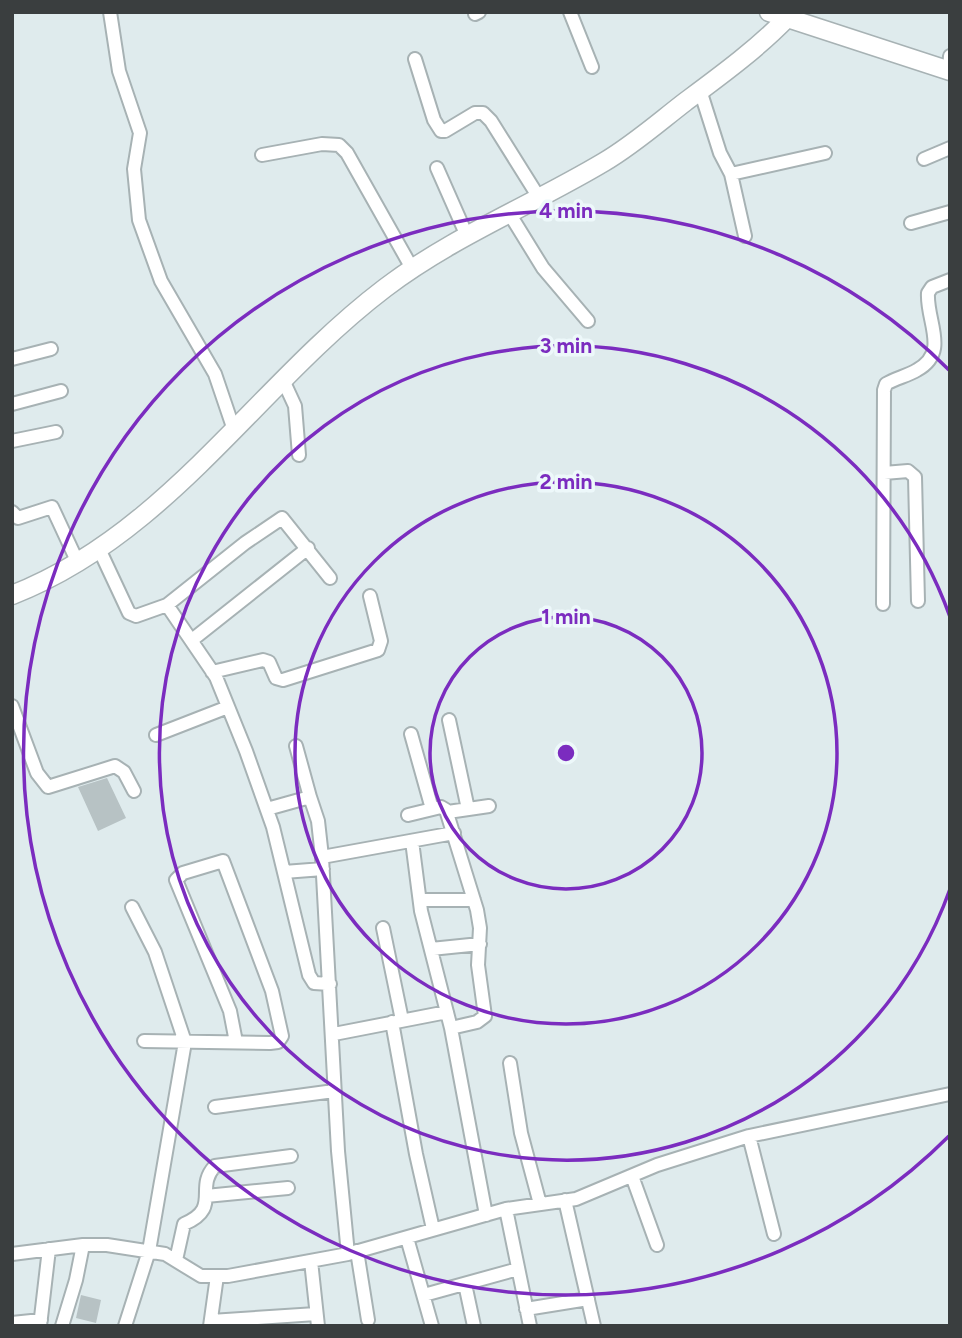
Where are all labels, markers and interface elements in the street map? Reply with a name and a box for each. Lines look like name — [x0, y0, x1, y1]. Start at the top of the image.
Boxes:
text: 4 min — [539, 198, 593, 223]
text: 3 min — [540, 333, 592, 358]
text: 2 min — [540, 469, 592, 494]
text: 1 min — [541, 604, 591, 629]
centre of rings — [554, 741, 578, 765]

